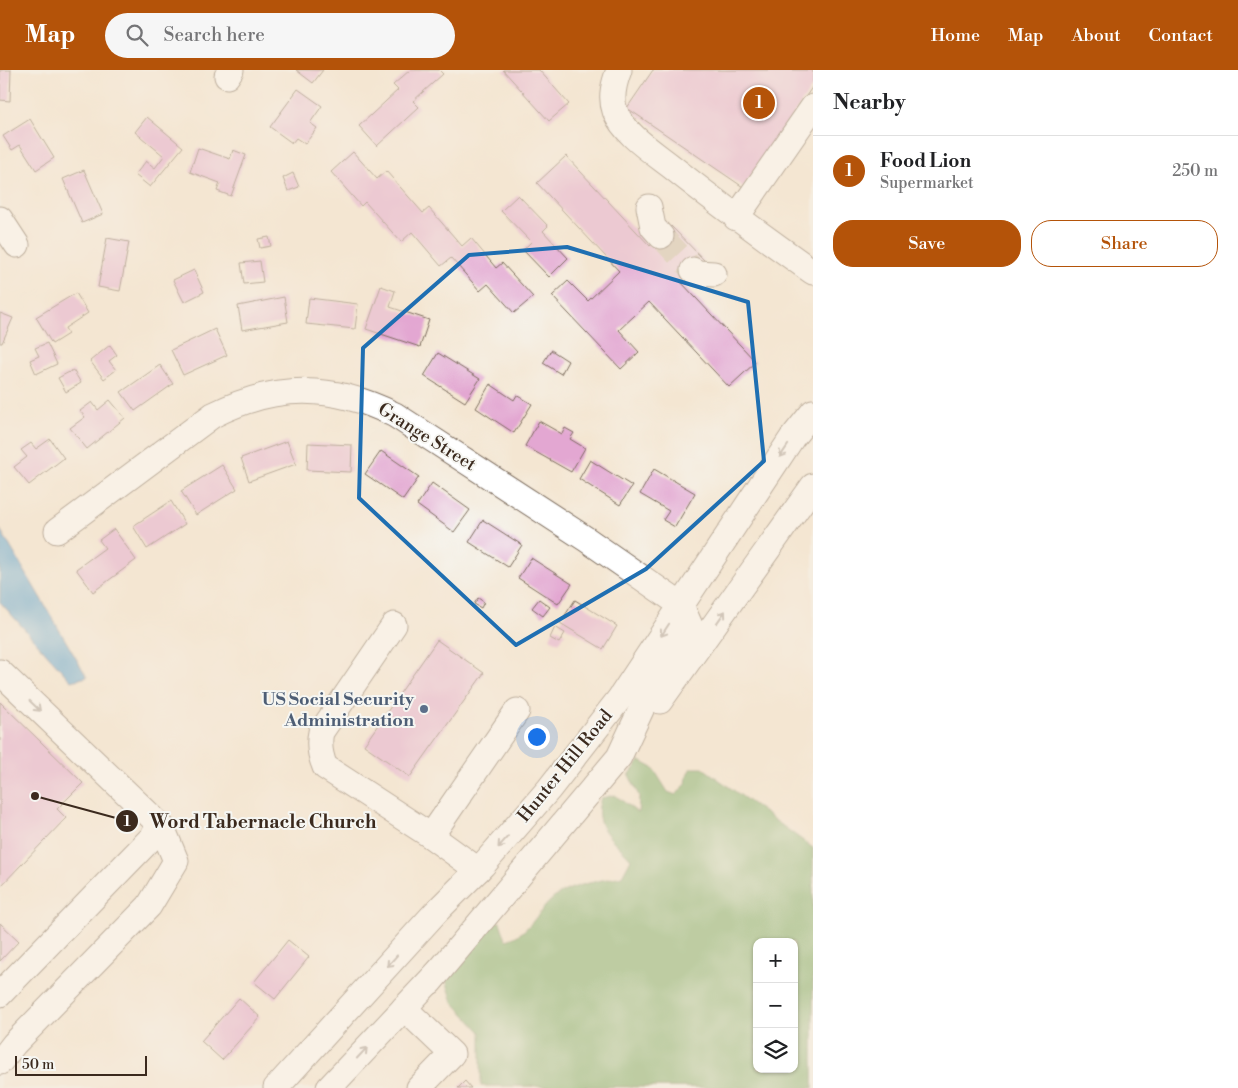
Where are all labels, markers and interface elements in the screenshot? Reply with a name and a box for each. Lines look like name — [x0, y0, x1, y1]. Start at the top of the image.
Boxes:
search box — [105, 13, 455, 58]
text: Map — [25, 20, 75, 50]
icon: search — [123, 21, 151, 49]
text: Search here — [163, 23, 265, 47]
text: Home — [931, 24, 980, 47]
text: Map — [1008, 24, 1044, 47]
text: About — [1072, 24, 1121, 47]
text: Contact — [1149, 24, 1213, 47]
pin: 1 — [743, 84, 775, 122]
text: Nearby — [833, 90, 906, 116]
text: Food Lion — [880, 149, 971, 173]
text: 1 — [845, 161, 853, 181]
text: 250 m — [1172, 161, 1218, 181]
text: Supermarket — [880, 173, 974, 193]
button: Save — [833, 220, 1021, 267]
button: Share — [1031, 220, 1218, 267]
street label: Grange Street — [374, 398, 481, 477]
one-way arrow — [779, 444, 789, 458]
one-way arrow — [716, 611, 726, 625]
one-way arrow — [659, 622, 669, 636]
place label: US Social Security Administration — [262, 688, 415, 732]
one-way arrow — [29, 700, 41, 712]
marker: US Social Security Administration — [418, 703, 430, 715]
street label: Hunter Hill Road — [512, 704, 618, 827]
your location — [524, 724, 550, 750]
callout: Word Tabernacle Church — [115, 804, 387, 838]
text: Word Tabernacle Church — [148, 810, 377, 834]
text: 1 — [123, 812, 131, 831]
one-way arrow — [497, 836, 508, 849]
map controls — [753, 938, 798, 1073]
button: + — [753, 938, 798, 983]
one-way arrow — [386, 954, 398, 967]
button: − — [753, 983, 798, 1028]
button: layers — [753, 1028, 798, 1073]
one-way arrow — [356, 1046, 368, 1059]
scale bar — [15, 1053, 148, 1076]
text: 50 m — [22, 1056, 54, 1074]

